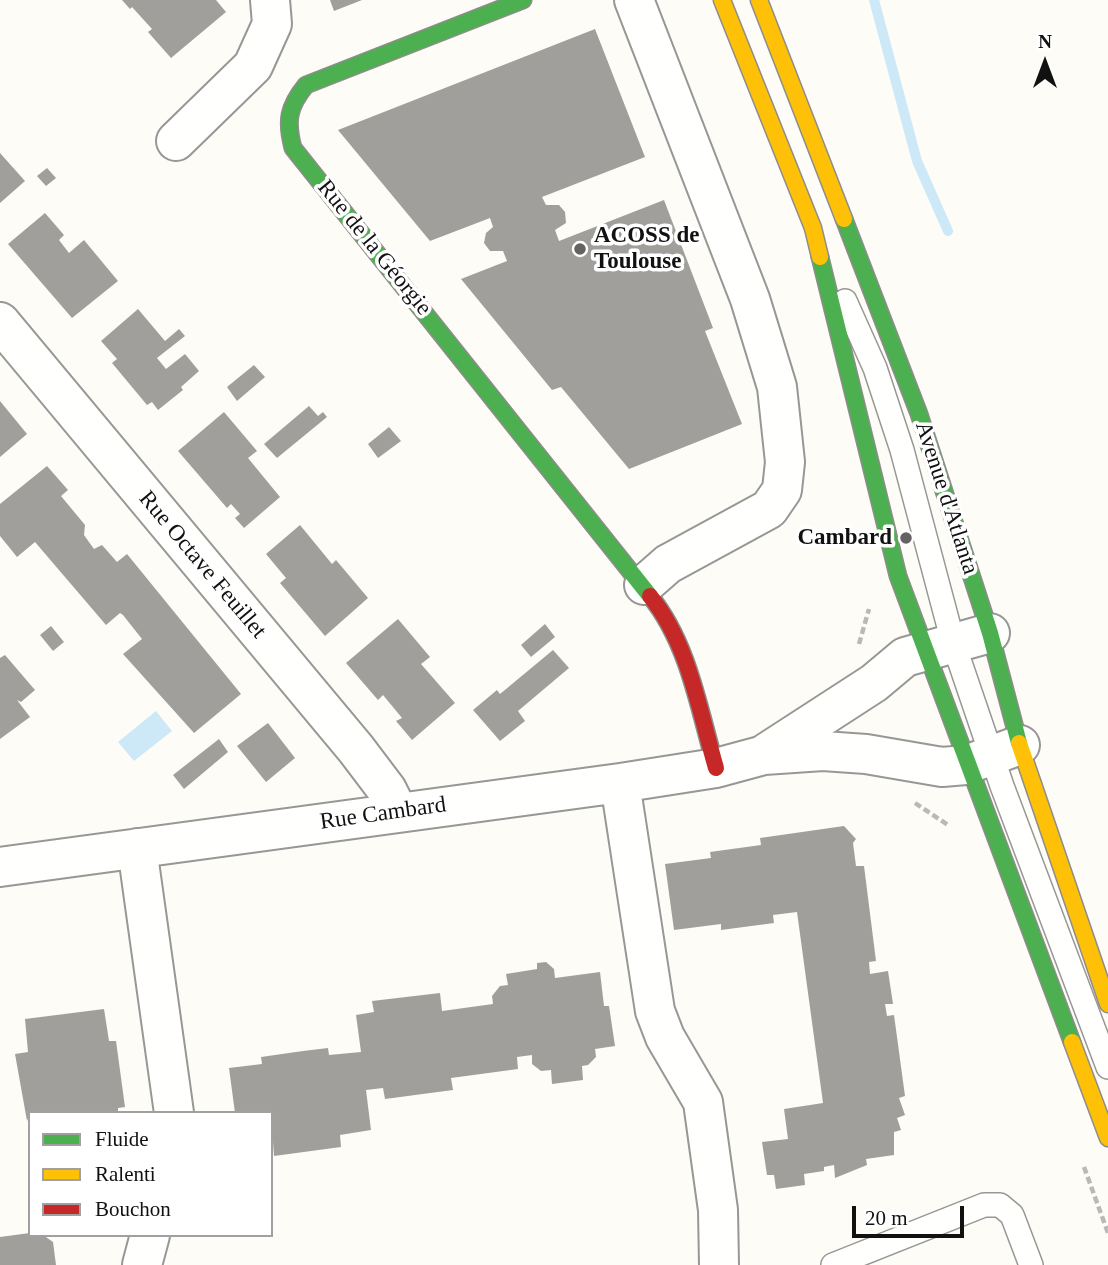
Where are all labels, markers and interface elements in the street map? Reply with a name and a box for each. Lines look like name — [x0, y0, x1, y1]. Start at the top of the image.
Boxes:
north arrow — [1010, 28, 1080, 98]
text: N — [1038, 31, 1052, 52]
street label: Rue de la Géorgie — [311, 175, 437, 321]
place label: ACOSS de Toulouse — [594, 222, 699, 276]
marker: ACOSS de Toulouse — [572, 241, 588, 257]
street label: Avenue d'Atlanta — [908, 418, 984, 578]
street label: Rue Octave Feuillet — [132, 486, 272, 644]
place label: Cambard — [797, 524, 892, 552]
marker: Cambard — [898, 530, 914, 546]
street label: Rue Cambard — [318, 791, 448, 837]
legend — [28, 1111, 273, 1237]
text: Fluide — [95, 1127, 149, 1151]
text: Ralenti — [95, 1162, 156, 1186]
scale bar — [856, 1192, 968, 1236]
text: Bouchon — [95, 1197, 171, 1221]
text: 20 m — [865, 1206, 908, 1230]

